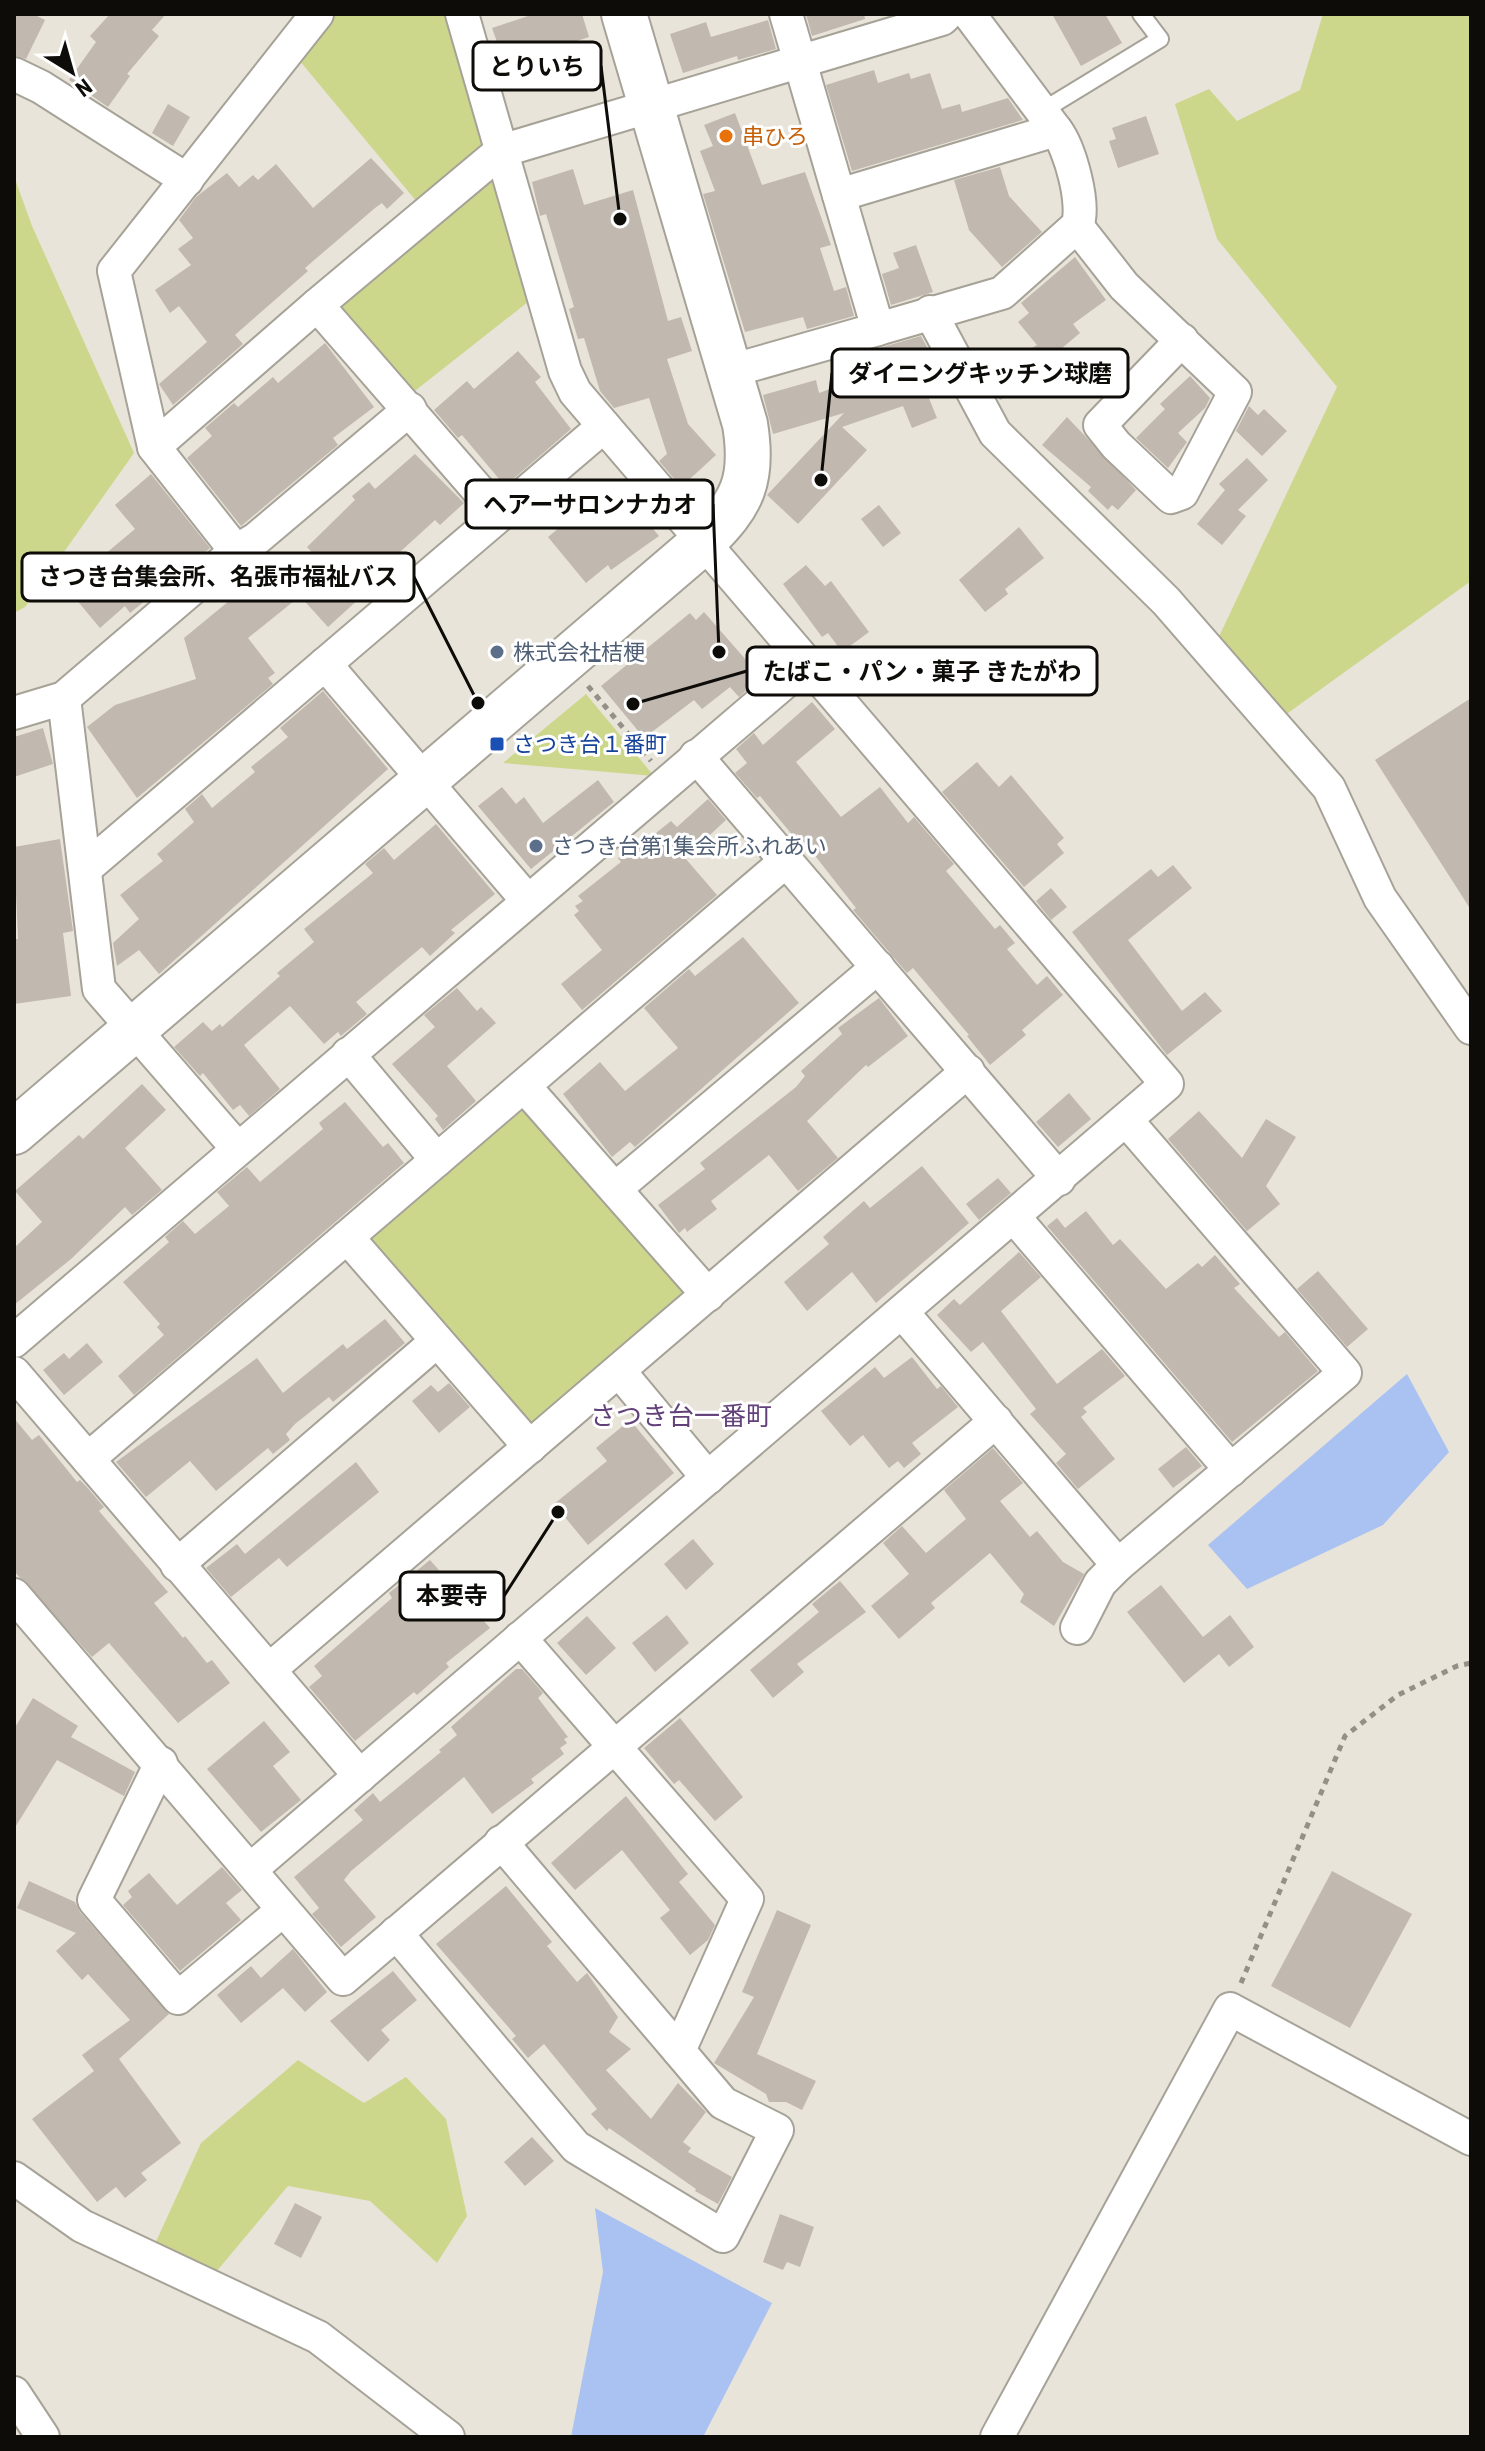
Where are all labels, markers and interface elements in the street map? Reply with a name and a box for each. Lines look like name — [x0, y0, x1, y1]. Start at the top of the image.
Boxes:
north arrow — [32, 32, 112, 112]
callout: とりいち — [473, 42, 601, 90]
text: とりいち — [489, 53, 585, 81]
text: N — [71, 74, 97, 102]
place label: 串ひろ — [742, 124, 808, 149]
marker: 串ひろ — [717, 127, 735, 145]
callout: ダイニングキッチン球磨 — [832, 349, 1128, 397]
text: ダイニングキッチン球磨 — [848, 360, 1112, 388]
callout: ヘアーサロンナカオ — [466, 480, 713, 528]
text: ヘアーサロンナカオ — [483, 491, 697, 519]
callout: さつき台集会所、名張市福祉バス — [22, 553, 414, 601]
text: さつき台集会所、名張市福祉バス — [38, 563, 398, 591]
place label: 株式会社桔梗 — [513, 640, 645, 665]
marker: 株式会社桔梗 — [488, 643, 506, 661]
callout: たばこ・パン・菓子 きたがわ — [747, 647, 1097, 695]
text: たばこ・パン・菓子 きたがわ — [763, 658, 1081, 686]
place label: さつき台１番町 — [513, 732, 667, 757]
marker: さつき台１番町 — [488, 735, 506, 753]
place label: さつき台第1集会所ふれあい — [552, 834, 827, 859]
marker: さつき台第1集会所ふれあい — [527, 837, 545, 855]
district label: さつき台一番町 — [590, 1401, 772, 1431]
callout: 本要寺 — [400, 1572, 504, 1620]
text: 本要寺 — [416, 1582, 488, 1610]

